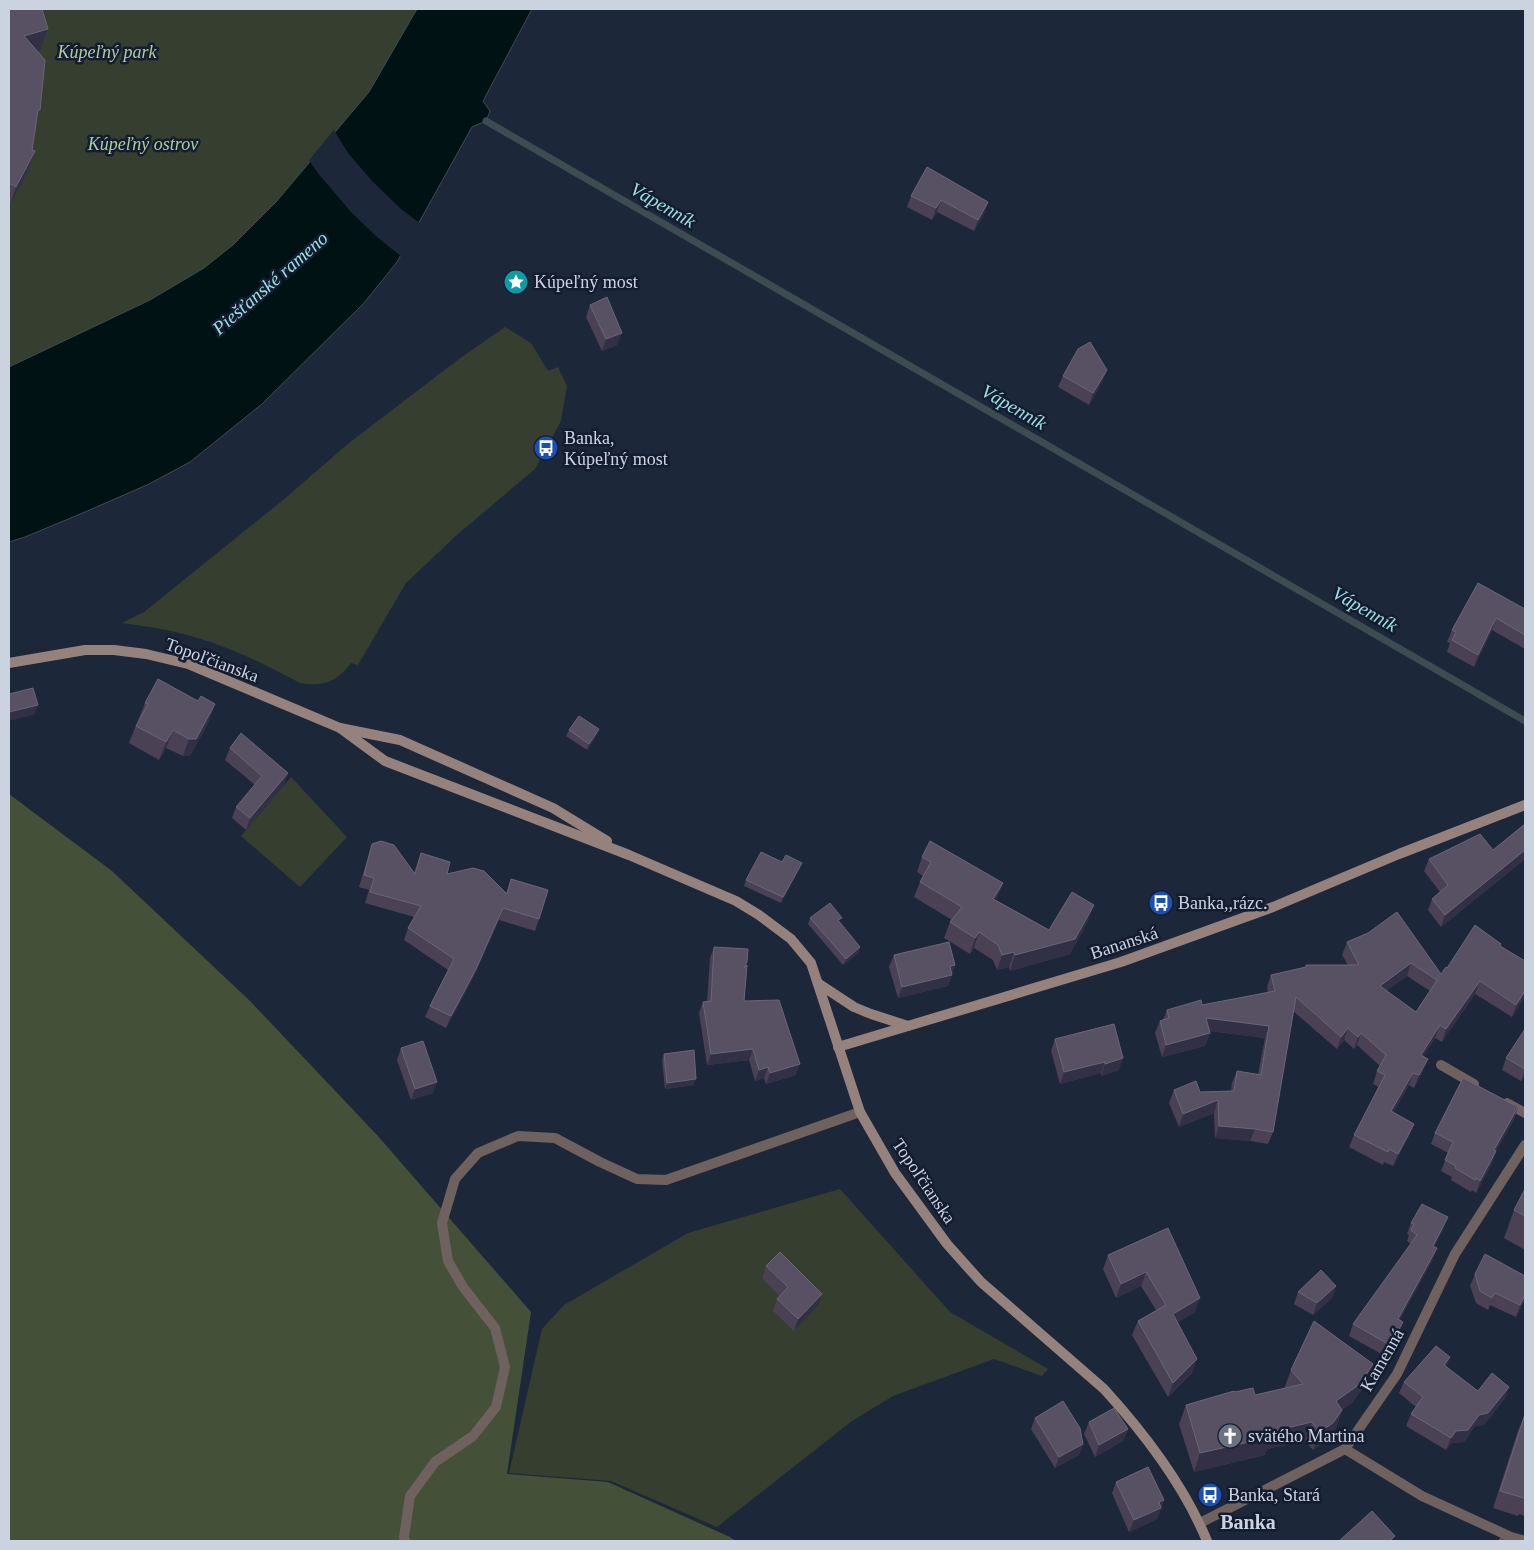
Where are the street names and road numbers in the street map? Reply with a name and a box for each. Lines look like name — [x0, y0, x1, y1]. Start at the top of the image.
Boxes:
street label: Topoľčianska — [163, 634, 261, 686]
street label: Bananská — [1088, 923, 1160, 963]
street label: Topoľčianska — [888, 1135, 960, 1227]
street label: Kamenná — [1356, 1325, 1408, 1395]

